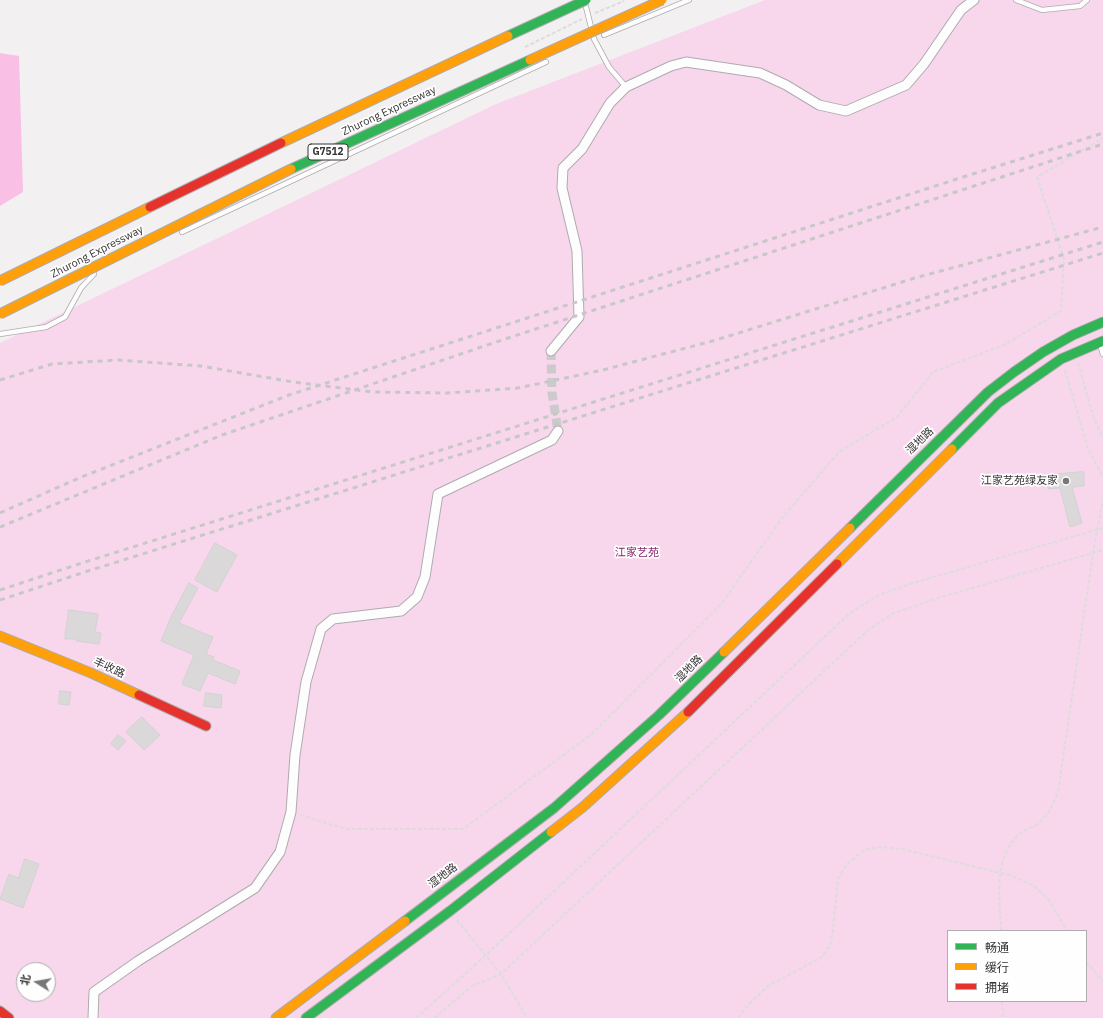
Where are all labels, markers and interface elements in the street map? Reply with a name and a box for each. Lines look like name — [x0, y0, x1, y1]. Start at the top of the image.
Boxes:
street label: Zhurong Expressway — [340, 83, 438, 139]
road number: G7512 — [308, 144, 348, 160]
street label: Zhurong Expressway — [48, 223, 146, 281]
street label: 湿地路 — [904, 425, 936, 457]
place label: 江家艺苑绿友家 — [981, 474, 1058, 488]
marker: 江家艺苑绿友家 — [1061, 476, 1071, 486]
park label: 江家艺苑 — [615, 546, 659, 560]
street label: 湿地路 — [673, 653, 705, 685]
street label: 丰收路 — [91, 655, 127, 681]
street label: 湿地路 — [426, 861, 460, 891]
legend — [947, 930, 1087, 1002]
text: 畅通 — [985, 940, 1009, 955]
text: 缓行 — [985, 960, 1009, 975]
north arrow — [16, 962, 56, 1002]
text: 北 — [17, 973, 33, 987]
text: 拥堵 — [985, 980, 1009, 995]

